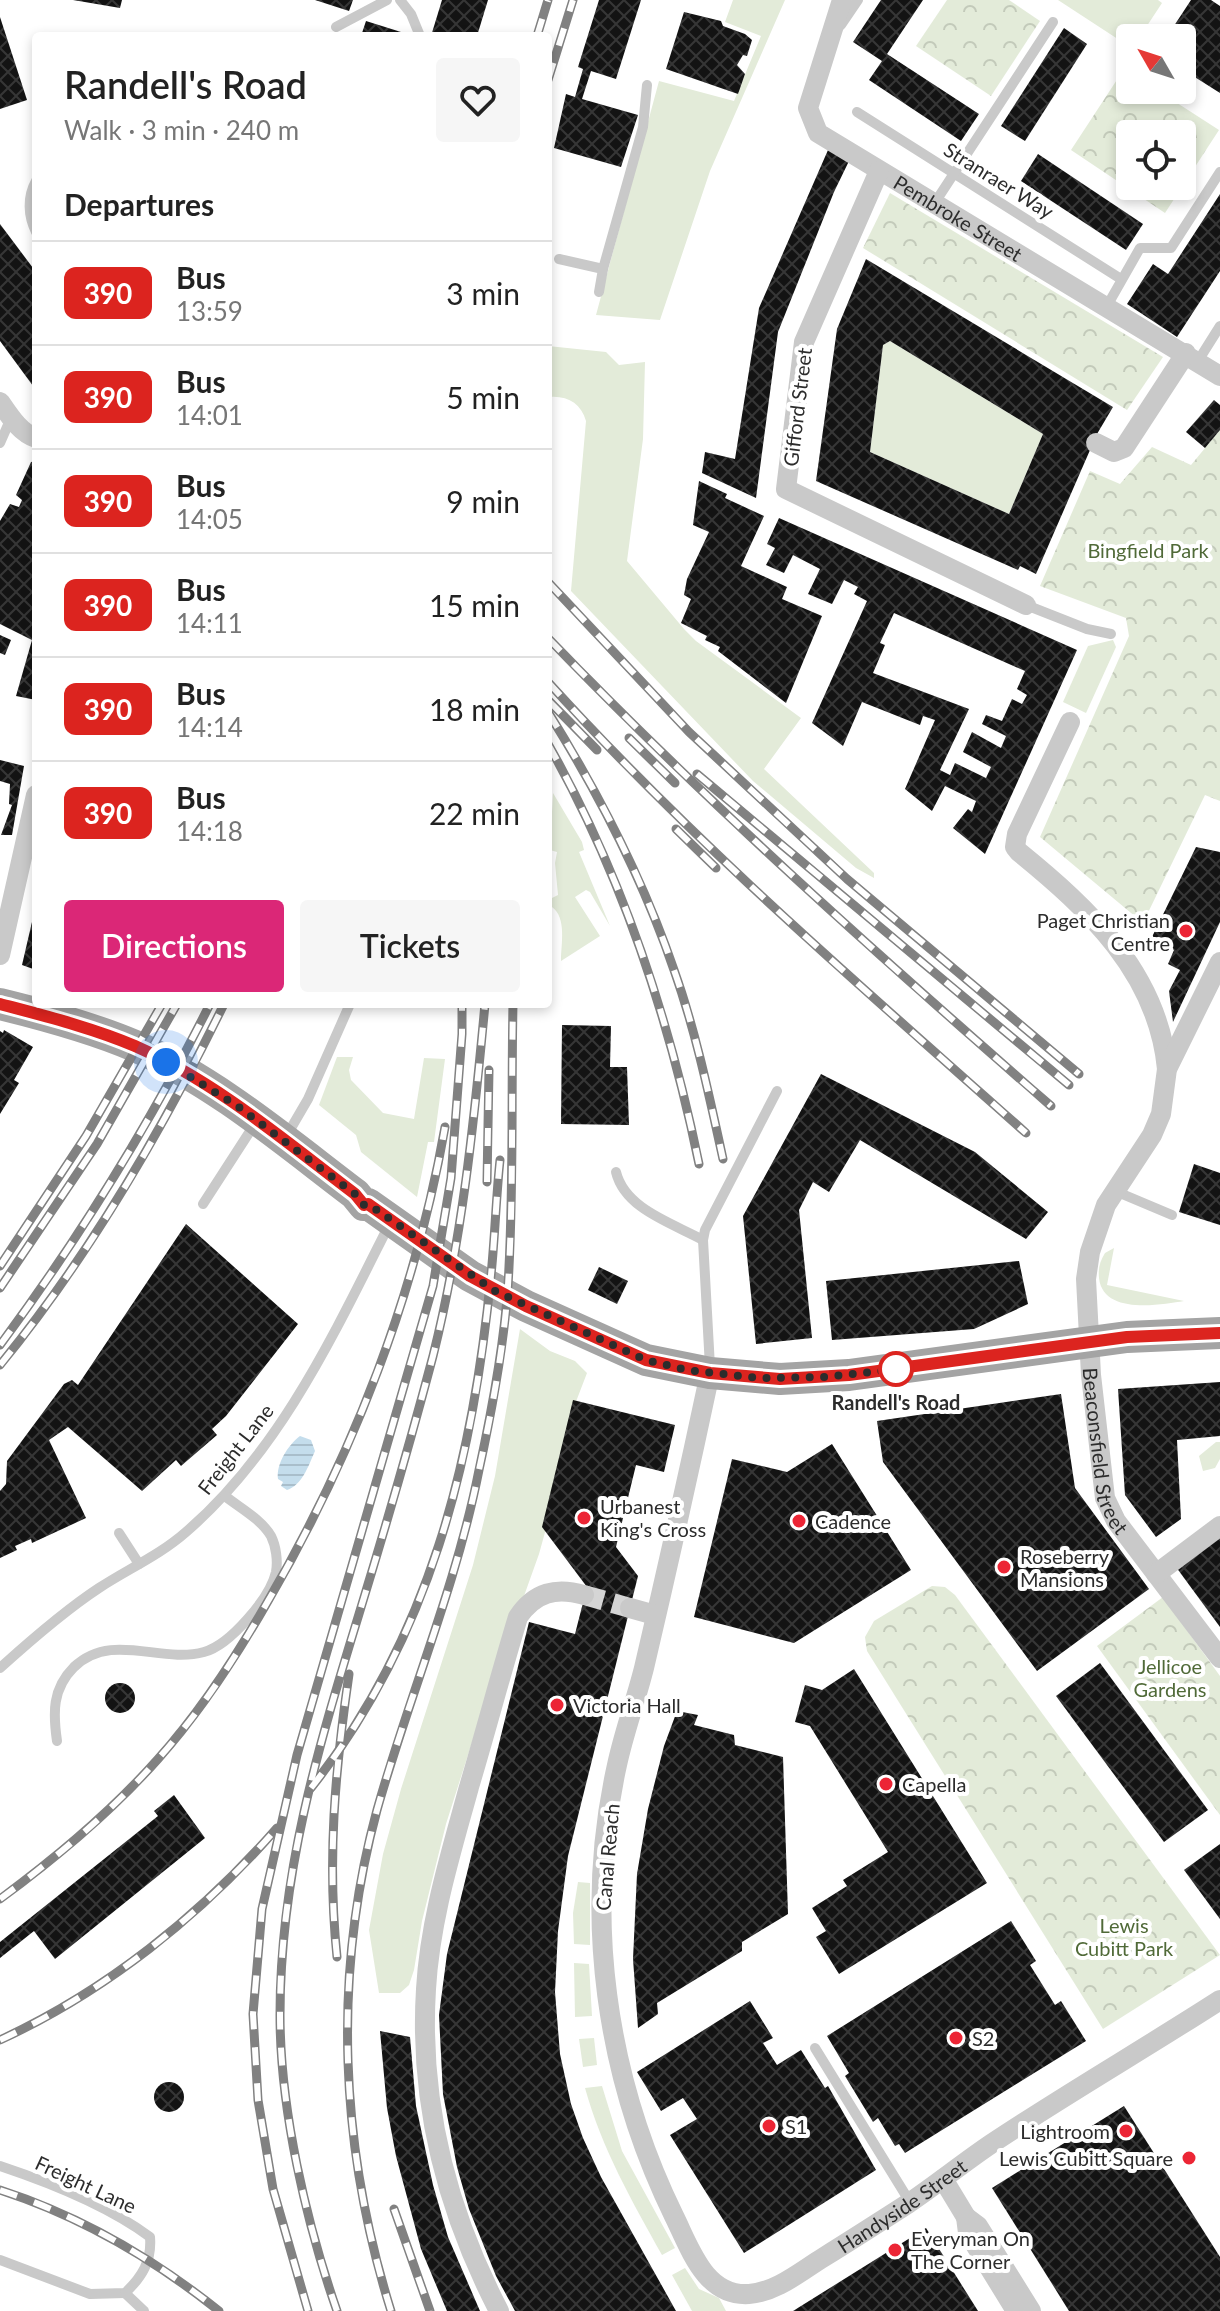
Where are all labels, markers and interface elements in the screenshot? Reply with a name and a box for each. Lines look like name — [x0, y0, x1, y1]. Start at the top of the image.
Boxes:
north arrow — [1116, 24, 1196, 104]
map controls — [1116, 24, 1196, 200]
button: heart — [436, 58, 520, 142]
text: Randell's Road — [64, 61, 307, 107]
text: Walk · 3 min · 240 m — [64, 114, 299, 146]
button: locate — [1116, 120, 1196, 200]
street label: Stranraer Way — [940, 137, 1059, 224]
street label: Pembroke Street — [890, 170, 1027, 266]
text: Departures — [64, 186, 214, 222]
text: Bus — [176, 259, 226, 295]
text: 3 min — [446, 275, 520, 311]
text: 390 — [84, 276, 132, 310]
text: 13:59 — [176, 295, 243, 327]
street label: Gifford Street — [778, 346, 816, 468]
text: Bus — [176, 363, 226, 399]
text: 5 min — [446, 379, 520, 415]
text: 390 — [84, 380, 132, 414]
text: 14:01 — [176, 399, 243, 431]
text: Bus — [176, 467, 226, 503]
text: 9 min — [446, 483, 520, 519]
text: 390 — [84, 484, 132, 518]
text: 14:05 — [176, 503, 243, 535]
park label: Bingfield Park — [1087, 538, 1209, 562]
text: Bus — [176, 571, 226, 607]
text: 15 min — [429, 587, 520, 623]
text: 390 — [84, 588, 132, 622]
text: 14:11 — [176, 607, 243, 639]
text: Bus — [176, 675, 226, 711]
text: 18 min — [429, 691, 520, 727]
text: 390 — [84, 692, 132, 726]
text: 14:14 — [176, 711, 243, 743]
text: Bus — [176, 779, 226, 815]
text: 22 min — [429, 795, 520, 831]
text: 390 — [84, 796, 132, 830]
text: 14:18 — [176, 815, 243, 847]
button: Directions — [64, 900, 284, 992]
button: Tickets — [300, 900, 520, 992]
place label: Paget Christian Centre — [1037, 908, 1170, 955]
marker: Paget Christian Centre — [1177, 922, 1195, 940]
your location — [146, 1042, 186, 1082]
marker: Randell's Road — [879, 1352, 913, 1386]
street label: Beaconsfield Street — [1079, 1367, 1133, 1539]
place label: Randell's Road — [832, 1390, 960, 1414]
street label: Freight Lane — [192, 1399, 278, 1499]
place label: Urbanest King's Cross — [600, 1494, 706, 1541]
marker: Urbanest King's Cross — [575, 1509, 593, 1527]
place label: Cadence — [815, 1509, 891, 1533]
marker: Cadence — [790, 1512, 808, 1530]
place label: Roseberry Mansions — [1020, 1544, 1110, 1591]
marker: Roseberry Mansions — [995, 1558, 1013, 1576]
park label: Jellicoe Gardens — [1134, 1654, 1206, 1701]
place label: Victoria Hall — [573, 1693, 681, 1717]
marker: Victoria Hall — [548, 1696, 566, 1714]
place label: Capella — [902, 1772, 966, 1796]
marker: Capella — [877, 1775, 895, 1793]
street label: Canal Reach — [590, 1802, 624, 1912]
park label: Lewis Cubitt Park — [1075, 1913, 1174, 1960]
place label: S2 — [972, 2026, 994, 2050]
marker: S2 — [947, 2029, 965, 2047]
place label: S1 — [785, 2114, 807, 2138]
marker: S1 — [760, 2117, 778, 2135]
place label: Lightroom — [1020, 2119, 1110, 2143]
marker: Lightroom — [1117, 2122, 1135, 2140]
place label: Lewis Cubitt Square — [999, 2146, 1173, 2170]
marker: Lewis Cubitt Square — [1180, 2149, 1198, 2167]
street label: Freight Lane — [32, 2150, 140, 2218]
street label: Handyside Street — [833, 2154, 971, 2258]
place label: Everyman On The Corner — [911, 2226, 1030, 2273]
marker: Everyman On The Corner — [886, 2241, 904, 2259]

